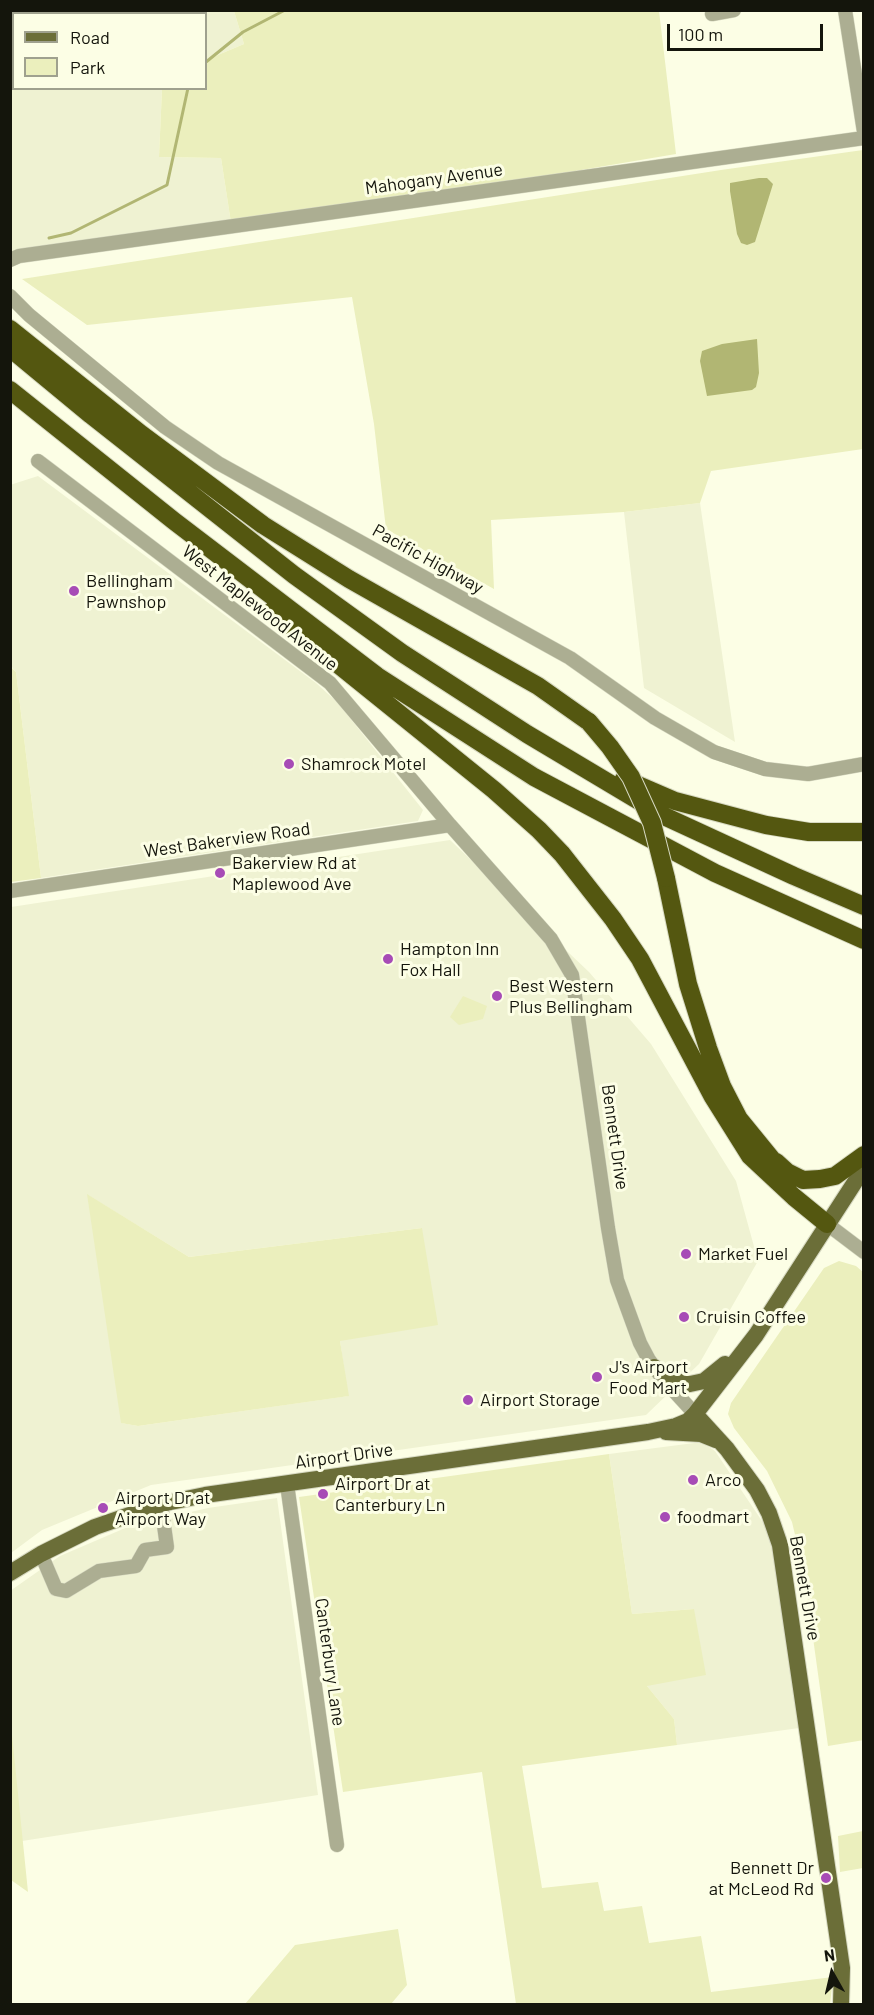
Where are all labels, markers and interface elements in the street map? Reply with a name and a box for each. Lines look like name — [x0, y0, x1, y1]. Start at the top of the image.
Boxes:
legend — [12, 12, 207, 90]
scale bar — [670, 12, 826, 50]
text: 100 m — [678, 23, 723, 45]
text: Road — [70, 26, 110, 48]
text: Park — [70, 56, 105, 78]
street label: Mahogany Avenue — [364, 159, 504, 199]
street label: Pacific Highway — [369, 520, 487, 598]
street label: West Maplewood Avenue — [178, 541, 342, 675]
place label: Bellingham Pawnshop — [86, 570, 173, 612]
marker: Bellingham Pawnshop — [67, 584, 81, 598]
place label: Shamrock Motel — [301, 753, 426, 775]
marker: Shamrock Motel — [282, 757, 296, 771]
street label: West Bakerview Road — [142, 818, 312, 862]
place label: Bakerview Rd at Maplewood Ave — [232, 852, 357, 894]
marker: Bakerview Rd at Maplewood Ave — [213, 866, 227, 880]
place label: Hampton Inn Fox Hall — [400, 938, 499, 980]
marker: Hampton Inn Fox Hall — [381, 952, 395, 966]
place label: Best Western Plus Bellingham — [509, 975, 633, 1018]
marker: Best Western Plus Bellingham — [490, 989, 504, 1003]
street label: Bennett Drive — [597, 1083, 633, 1191]
place label: Market Fuel — [698, 1243, 788, 1265]
marker: Market Fuel — [679, 1247, 693, 1261]
place label: Cruisin Coffee — [696, 1306, 806, 1328]
marker: Cruisin Coffee — [677, 1310, 691, 1324]
place label: J's Airport Food Mart — [609, 1356, 689, 1398]
marker: J's Airport Food Mart — [590, 1370, 604, 1384]
place label: Airport Storage — [480, 1389, 600, 1411]
marker: Airport Storage — [461, 1393, 475, 1407]
street label: Airport Drive — [294, 1438, 394, 1474]
place label: Arco — [705, 1469, 742, 1491]
place label: Airport Dr at Canterbury Ln — [335, 1473, 445, 1516]
marker: Arco — [686, 1473, 700, 1487]
place label: Airport Dr at Airport Way — [115, 1487, 211, 1530]
marker: Airport Dr at Canterbury Ln — [316, 1487, 330, 1501]
marker: Airport Dr at Airport Way — [96, 1501, 110, 1515]
place label: foodmart — [677, 1506, 749, 1528]
marker: foodmart — [658, 1510, 672, 1524]
street label: Bennett Drive — [785, 1534, 825, 1642]
street label: Canterbury Lane — [310, 1597, 350, 1727]
place label: Bennett Dr at McLeod Rd — [709, 1857, 814, 1900]
marker: Bennett Dr at McLeod Rd — [819, 1871, 833, 1885]
north arrow — [802, 1943, 862, 2003]
text: N — [823, 1945, 836, 1965]

